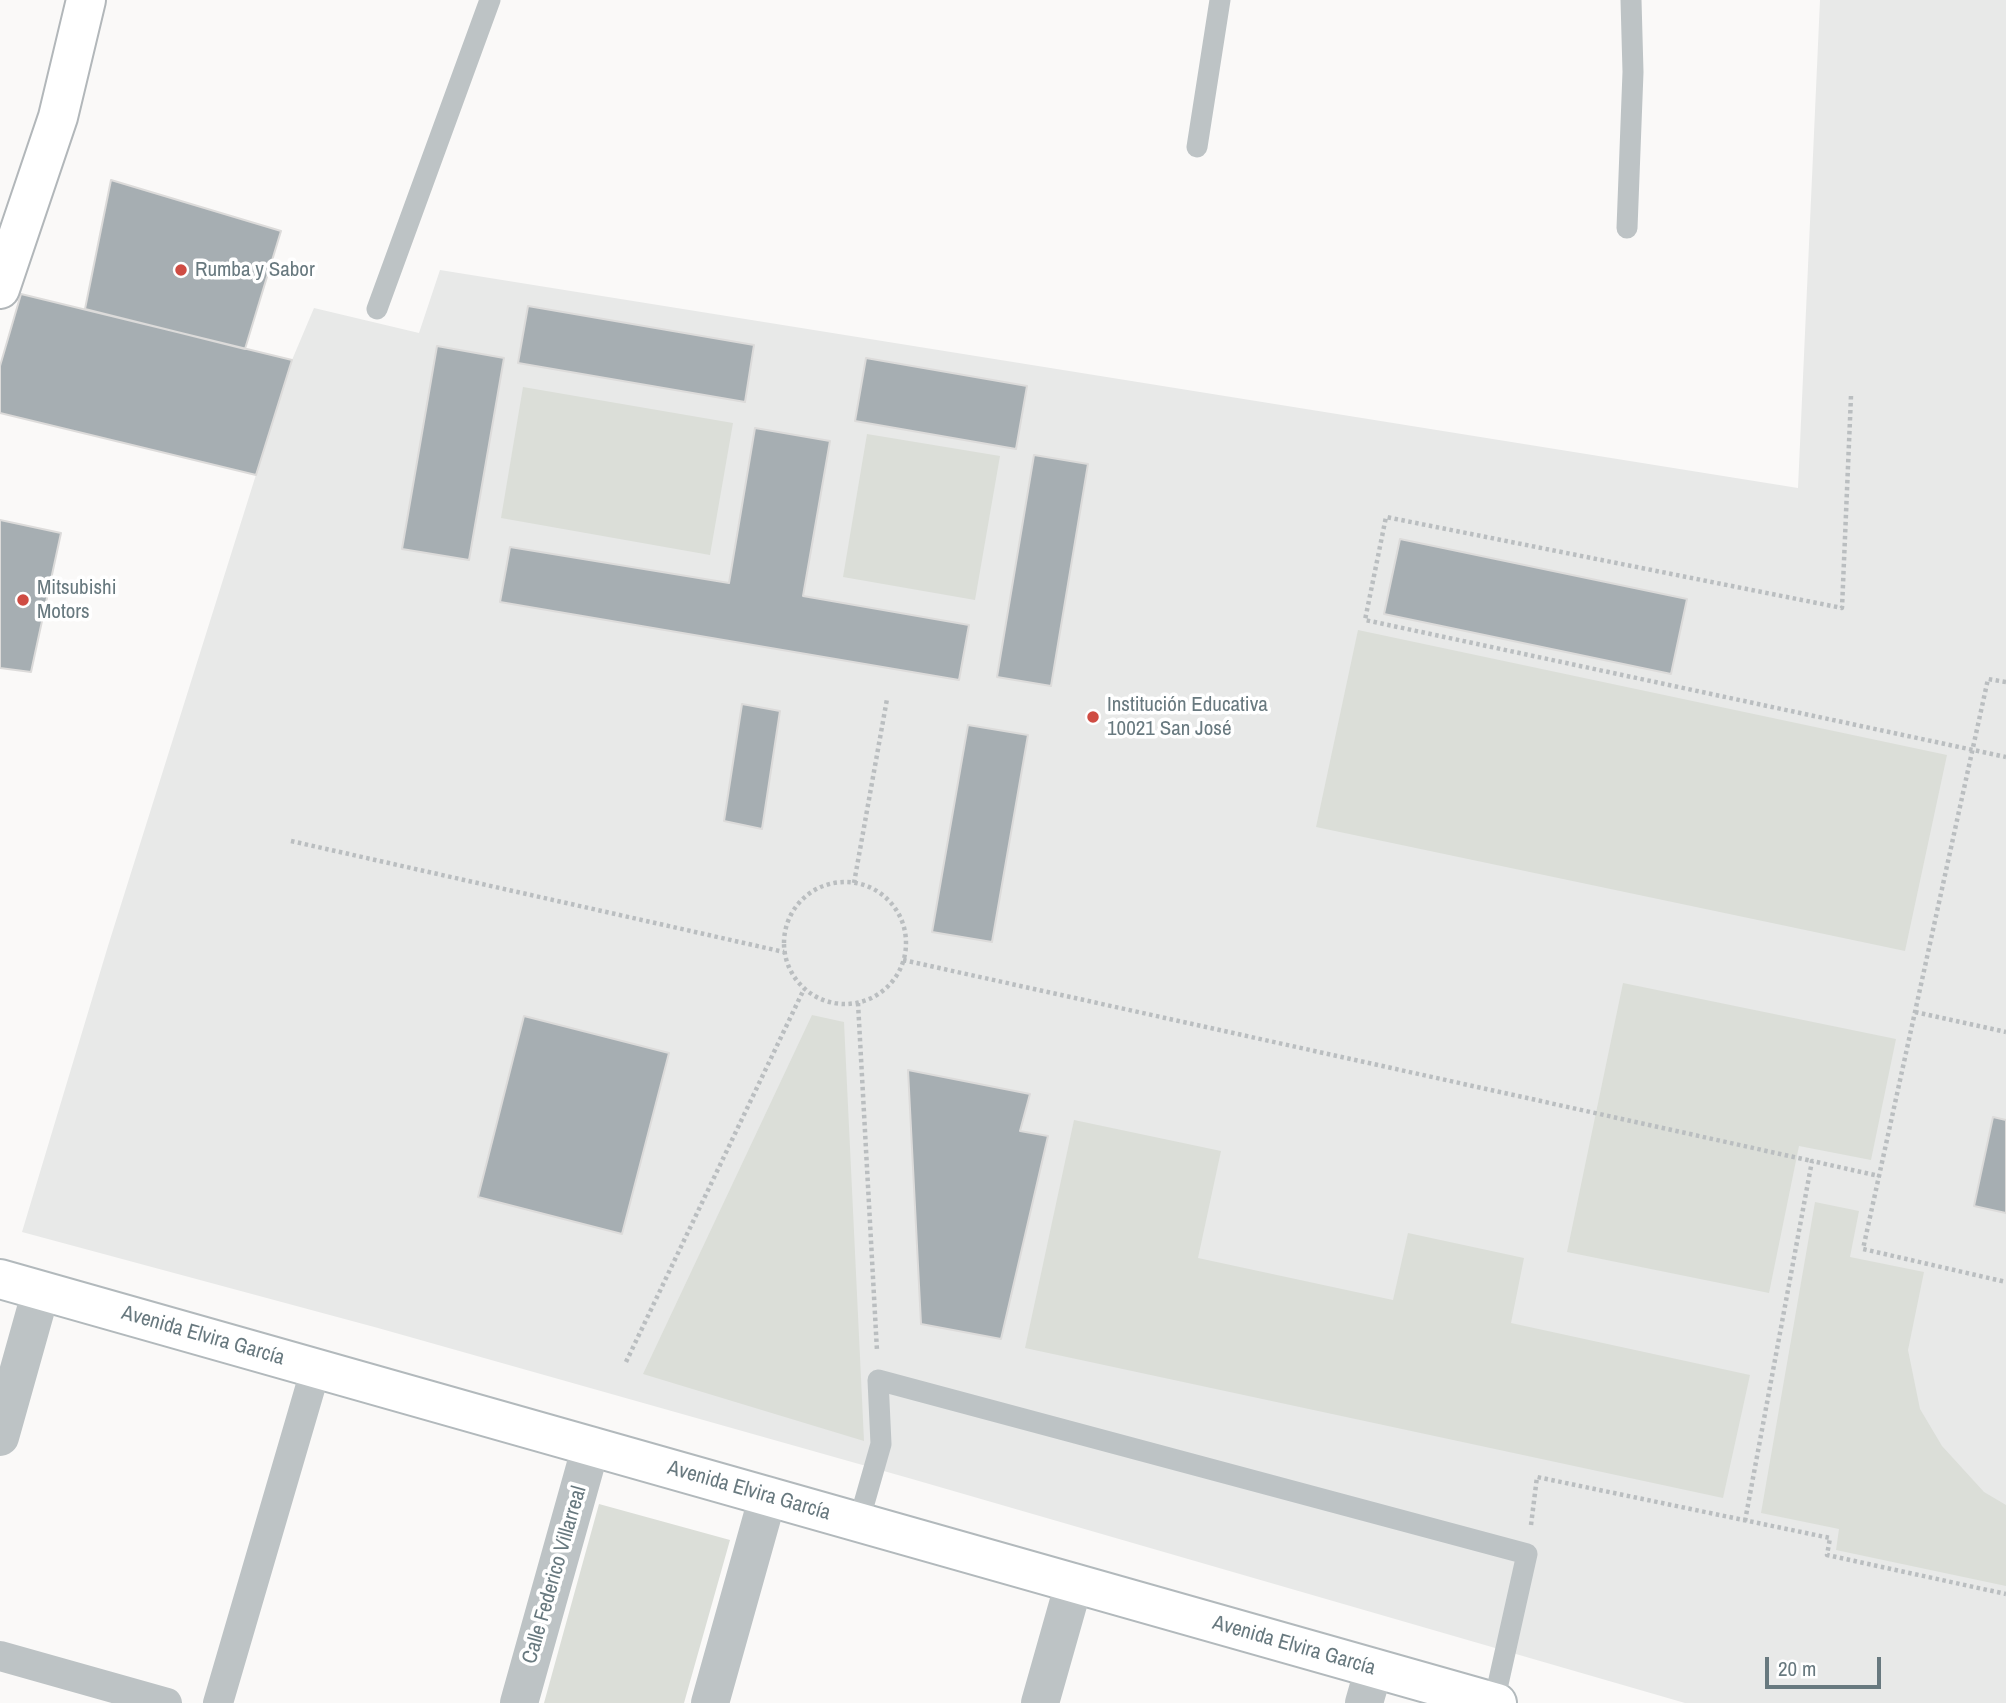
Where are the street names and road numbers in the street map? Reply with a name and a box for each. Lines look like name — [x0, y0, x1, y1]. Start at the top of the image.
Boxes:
street label: Avenida Elvira García — [119, 1301, 287, 1371]
street label: Avenida Elvira García — [665, 1456, 833, 1526]
street label: Calle Federico Villarreal — [518, 1483, 592, 1667]
street label: Avenida Elvira García — [1210, 1611, 1378, 1681]

